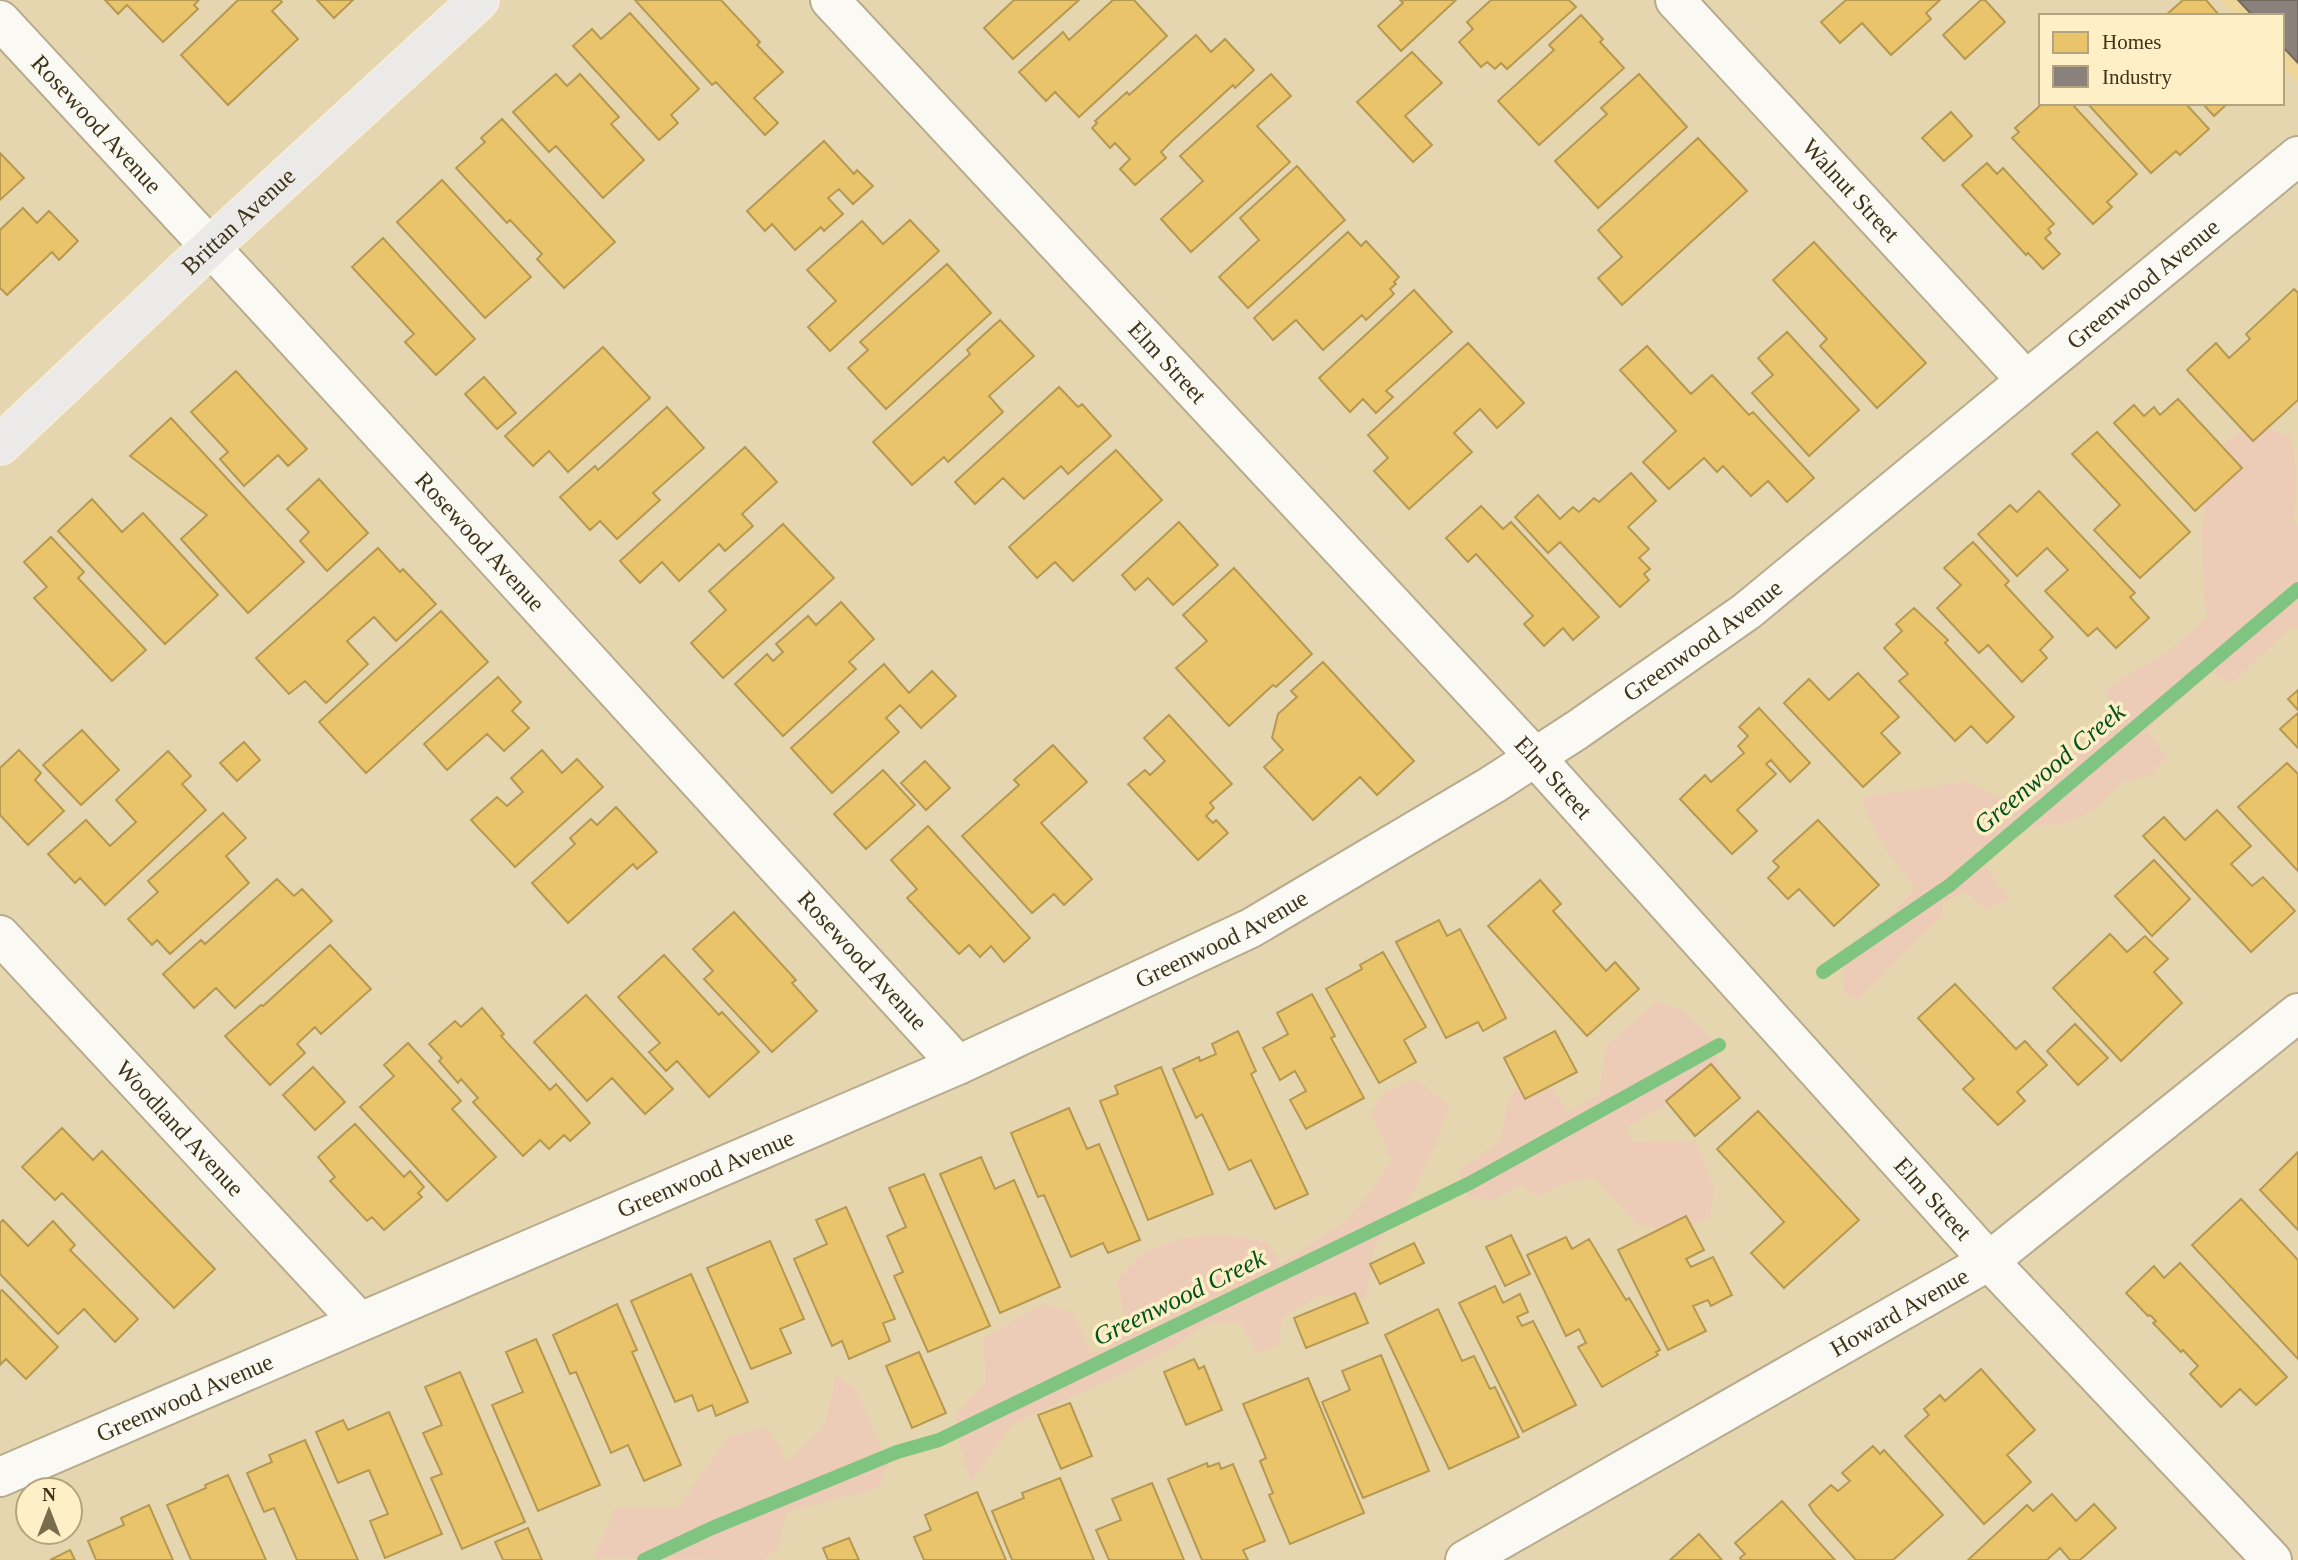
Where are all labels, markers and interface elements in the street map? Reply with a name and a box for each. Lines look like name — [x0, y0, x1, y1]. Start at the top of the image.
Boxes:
legend — [2039, 14, 2284, 105]
text: Homes — [2102, 30, 2162, 54]
street label: Rosewood Avenue — [26, 50, 167, 199]
text: Industry — [2102, 65, 2172, 89]
street label: Walnut Street — [1797, 133, 1905, 247]
street label: Brittan Avenue — [177, 163, 300, 280]
street label: Greenwood Avenue — [2062, 214, 2224, 354]
street label: Elm Street — [1123, 316, 1212, 409]
street label: Rosewood Avenue — [410, 467, 550, 617]
street label: Greenwood Avenue — [1618, 575, 1787, 707]
water label: Greenwood Creek — [1968, 697, 2131, 840]
street label: Elm Street — [1509, 731, 1597, 824]
street label: Greenwood Avenue — [1131, 884, 1312, 993]
street label: Rosewood Avenue — [793, 886, 932, 1035]
street label: Woodland Avenue — [110, 1055, 249, 1201]
street label: Greenwood Avenue — [613, 1124, 798, 1223]
street label: Elm Street — [1889, 1152, 1977, 1246]
water label: Greenwood Creek — [1088, 1243, 1270, 1352]
street label: Howard Avenue — [1826, 1263, 1973, 1362]
street label: Greenwood Avenue — [92, 1348, 277, 1447]
north arrow — [14, 1476, 84, 1546]
text: N — [42, 1484, 56, 1505]

